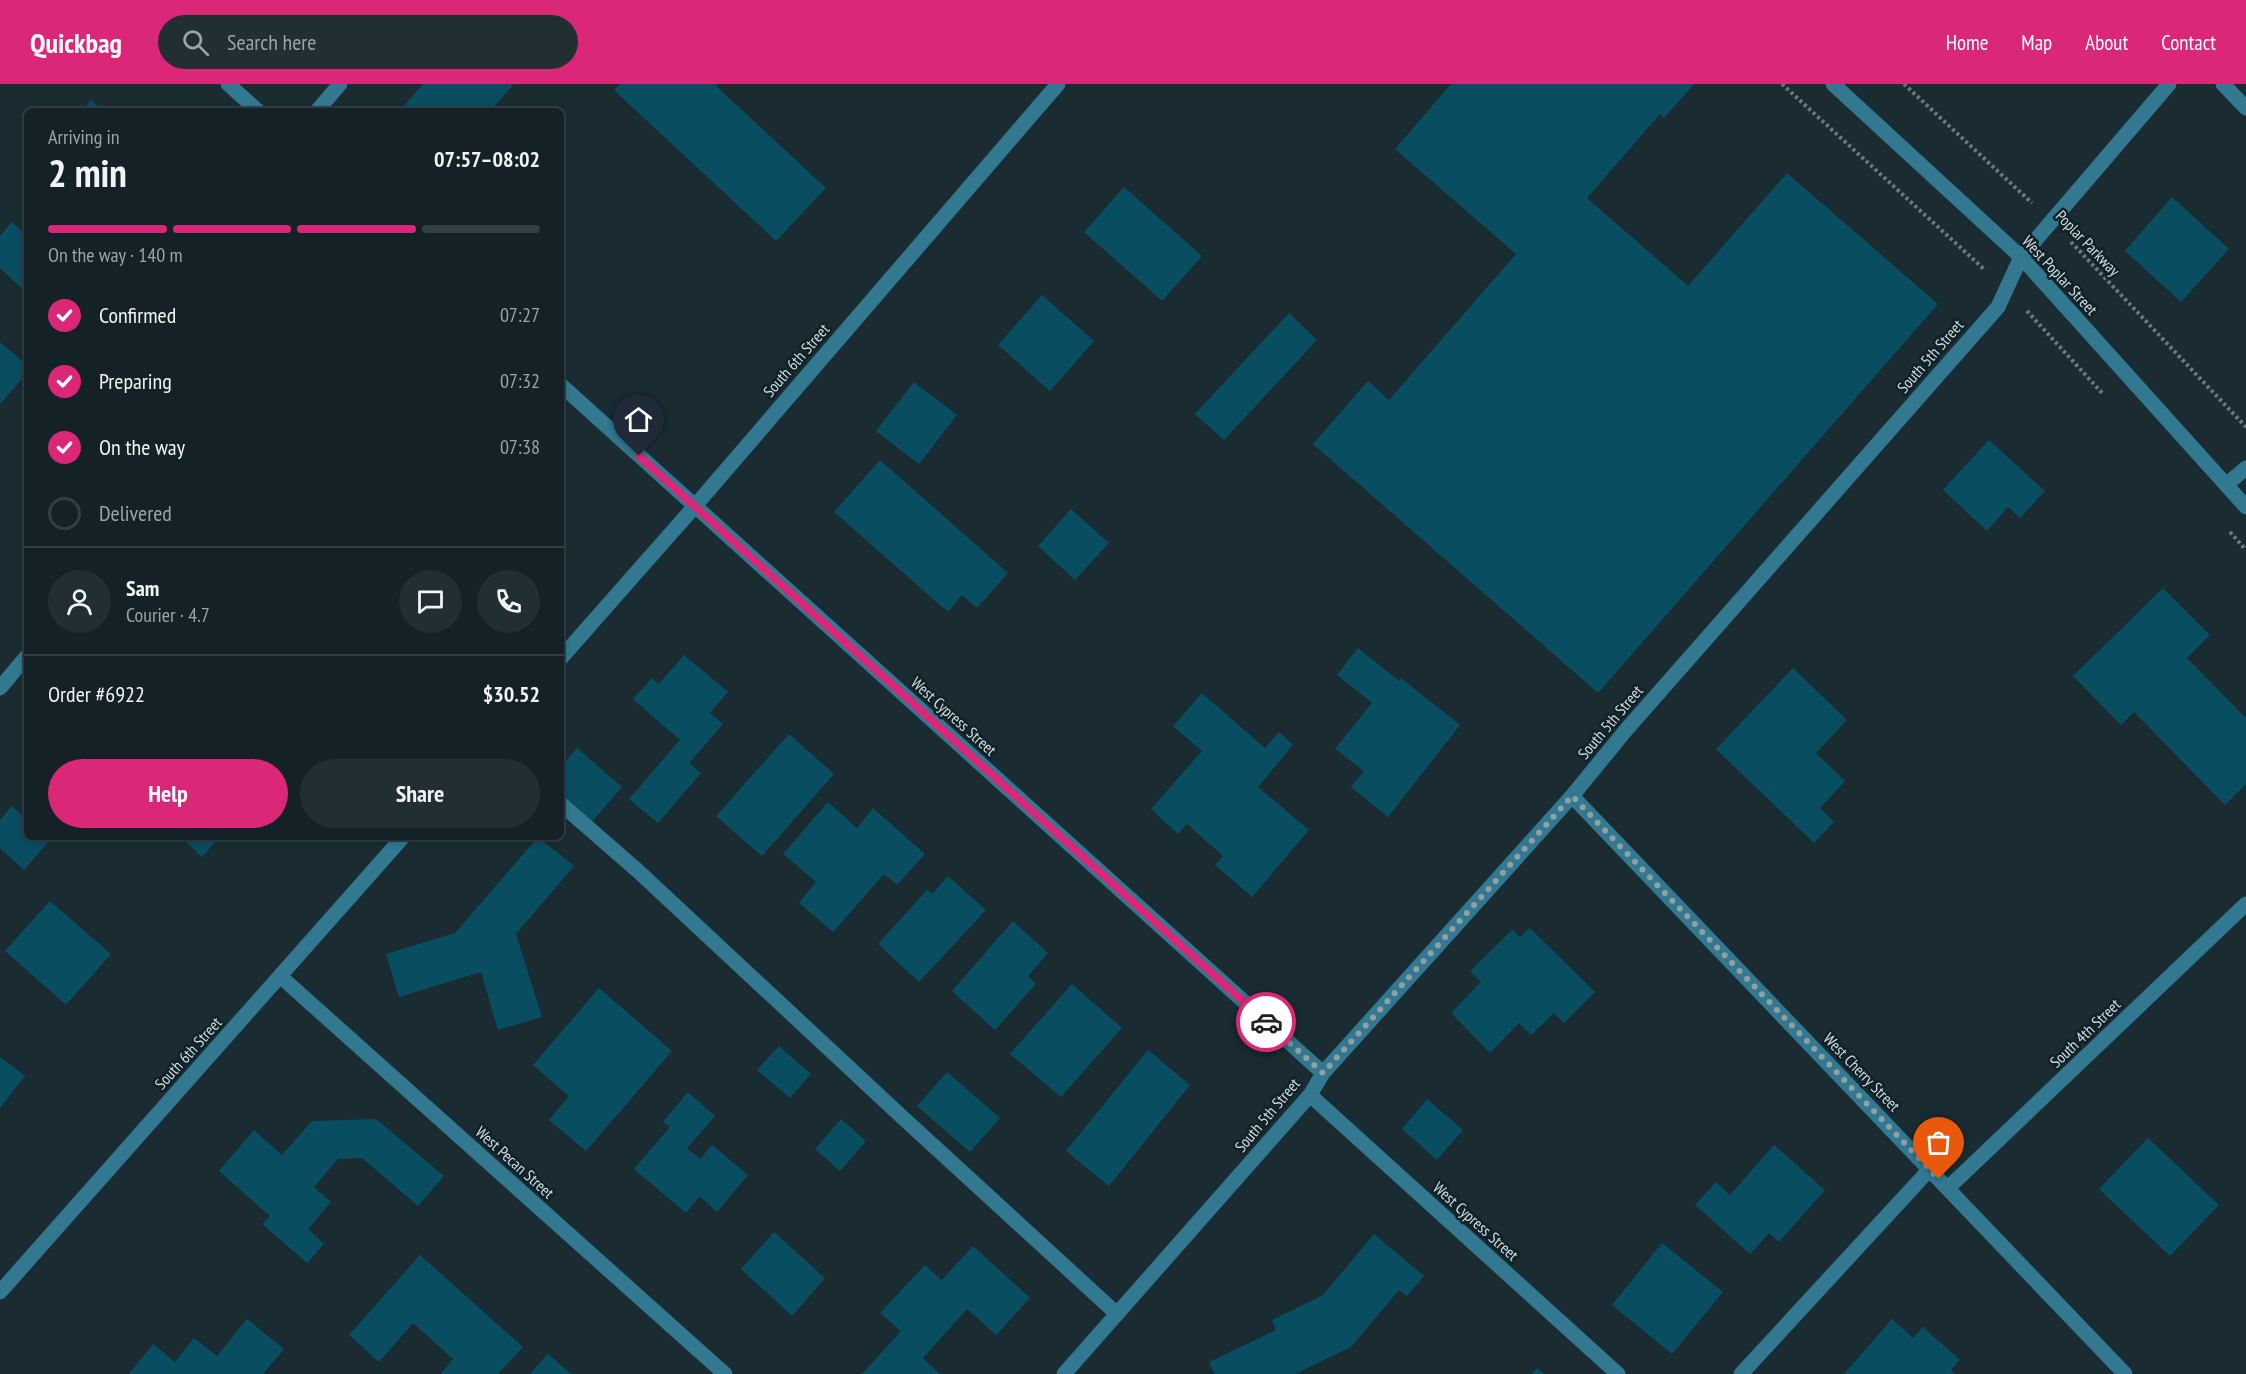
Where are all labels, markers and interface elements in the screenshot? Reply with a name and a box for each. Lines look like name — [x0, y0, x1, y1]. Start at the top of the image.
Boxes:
search box — [158, 15, 578, 69]
text: Quickbag — [30, 24, 122, 61]
icon: search — [179, 26, 212, 59]
text: Search here — [227, 28, 316, 56]
text: Home — [1946, 29, 1988, 56]
text: Map — [2021, 29, 2052, 56]
text: About — [2085, 29, 2128, 56]
text: Contact — [2161, 29, 2216, 56]
text: Arriving in — [48, 124, 120, 150]
text: 07:57–08:02 — [434, 145, 540, 173]
text: 2 min — [48, 147, 127, 198]
street label: Poplar Parkway — [2052, 206, 2124, 280]
street label: West Poplar Street — [2018, 231, 2102, 319]
text: On the way · 140 m — [48, 242, 183, 268]
icon: check — [48, 299, 81, 332]
text: Confirmed — [99, 301, 176, 329]
text: 07:27 — [500, 302, 540, 328]
street label: South 5th Street — [1893, 315, 1968, 397]
street label: South 6th Street — [759, 319, 834, 401]
icon: check — [48, 365, 81, 398]
text: Preparing — [99, 367, 172, 395]
text: 07:32 — [500, 368, 540, 394]
pin — [613, 394, 664, 456]
icon: home — [622, 403, 655, 436]
icon: check — [48, 431, 81, 464]
text: On the way — [99, 433, 185, 461]
text: 07:38 — [500, 434, 540, 460]
text: Delivered — [99, 499, 172, 527]
button: person — [48, 570, 111, 633]
button: chat — [399, 570, 462, 633]
button: phone — [477, 570, 540, 633]
text: Sam — [126, 574, 159, 602]
text: Courier · 4.7 — [126, 602, 210, 628]
street label: West Cypress Street — [907, 672, 1001, 760]
text: Order #6922 — [48, 680, 145, 708]
text: $30.52 — [483, 680, 540, 708]
street label: South 5th Street — [1573, 680, 1647, 763]
button: Help — [48, 759, 288, 828]
button: Share — [300, 759, 540, 828]
courier — [1236, 992, 1296, 1052]
street label: South 4th Street — [2045, 994, 2125, 1072]
icon: car — [1250, 1006, 1283, 1039]
street label: South 6th Street — [150, 1012, 226, 1093]
street label: West Cherry Street — [1819, 1028, 1905, 1116]
street label: South 5th Street — [1230, 1073, 1304, 1156]
pin — [1913, 1117, 1964, 1179]
street label: West Pecan Street — [472, 1121, 559, 1203]
icon: bag — [1922, 1126, 1955, 1159]
street label: West Cypress Street — [1429, 1177, 1523, 1265]

